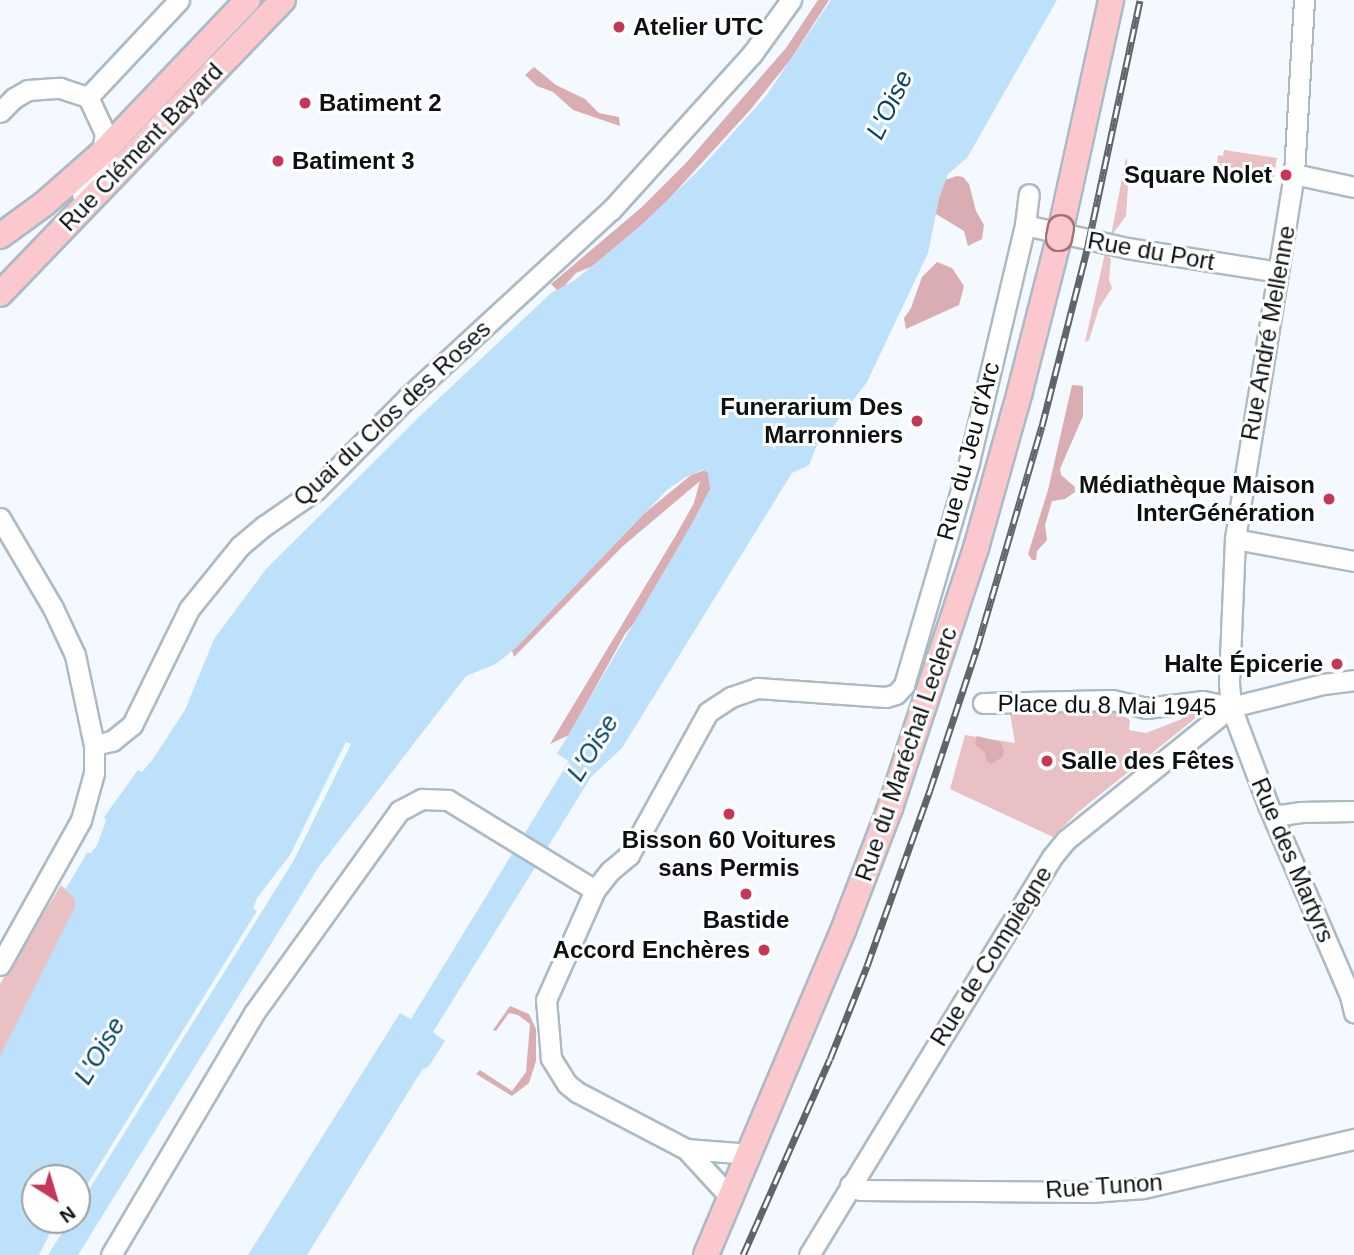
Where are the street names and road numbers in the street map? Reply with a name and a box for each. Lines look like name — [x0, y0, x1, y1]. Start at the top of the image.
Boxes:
street label: Rue Clément Bayard — [53, 57, 229, 237]
street label: Rue André Mellenne — [1235, 223, 1301, 443]
street label: Rue du Port — [1085, 226, 1217, 276]
street label: Quai du Clos des Roses — [288, 314, 496, 512]
street label: Rue du Jeu d'Arc — [930, 359, 1006, 543]
street label: Rue du Maréchal Leclerc — [849, 623, 963, 885]
street label: Place du 8 Mai 1945 — [997, 689, 1217, 721]
street label: Rue des Martyrs — [1245, 773, 1341, 947]
street label: Rue de Compiègne — [924, 861, 1058, 1051]
street label: Rue Tunon — [1044, 1168, 1164, 1204]

